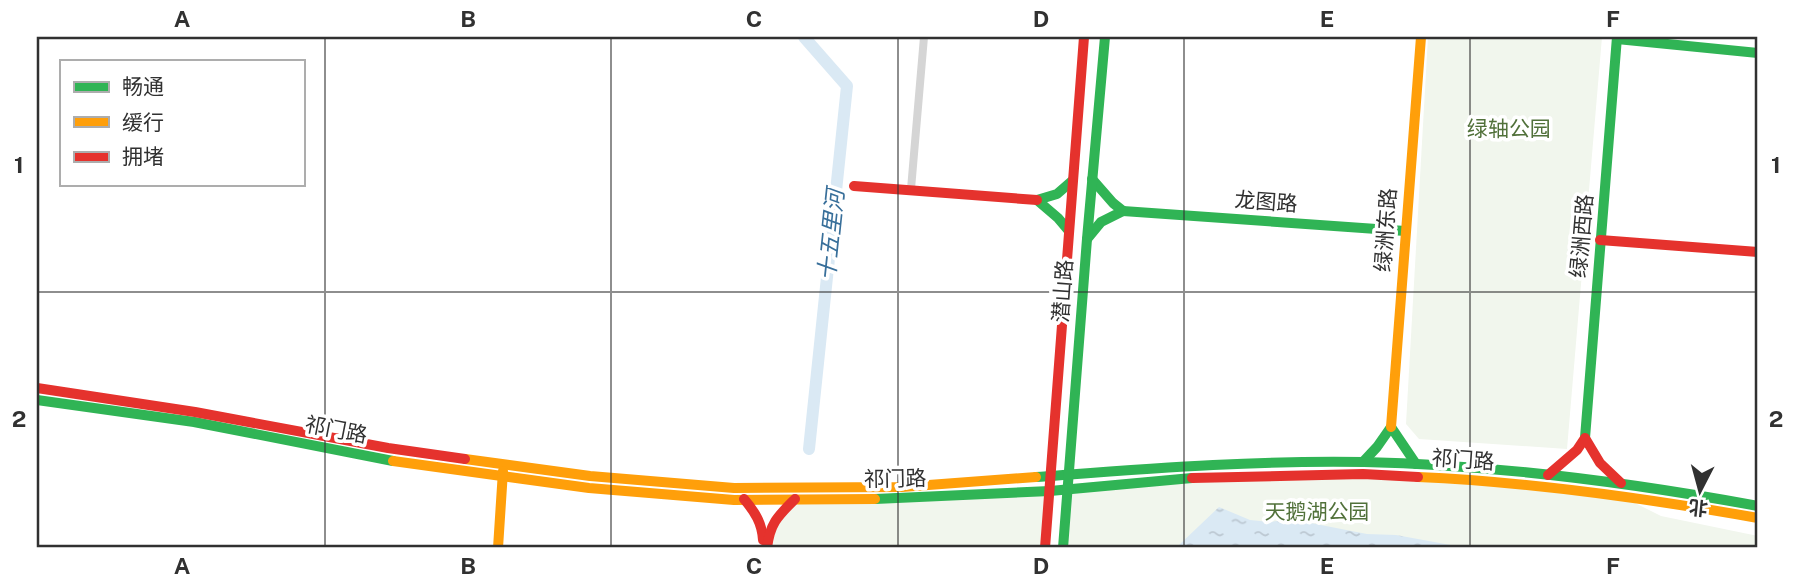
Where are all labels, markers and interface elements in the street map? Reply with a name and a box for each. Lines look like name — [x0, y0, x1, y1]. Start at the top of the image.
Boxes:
text: A — [174, 5, 191, 32]
text: B — [460, 5, 476, 32]
text: C — [746, 5, 762, 32]
text: D — [1033, 5, 1049, 32]
text: E — [1320, 5, 1334, 32]
text: F — [1606, 5, 1620, 32]
legend — [60, 60, 304, 186]
text: 畅通 — [122, 74, 164, 99]
text: 缓行 — [122, 110, 164, 135]
park label: 绿轴公园 — [1467, 116, 1551, 141]
text: 拥堵 — [122, 144, 164, 169]
text: 1 — [14, 151, 24, 178]
text: 1 — [1771, 151, 1781, 178]
water label: 十五里河 — [812, 184, 849, 282]
street label: 龙图路 — [1234, 187, 1298, 216]
street label: 绿洲东路 — [1370, 187, 1401, 273]
street label: 绿洲西路 — [1565, 193, 1598, 279]
street label: 潜山路 — [1048, 259, 1077, 323]
text: 2 — [12, 405, 26, 432]
text: 2 — [1769, 405, 1783, 432]
street label: 祁门路 — [303, 411, 369, 448]
street label: 祁门路 — [1431, 445, 1495, 474]
north arrow — [1666, 456, 1736, 526]
street label: 祁门路 — [863, 465, 927, 492]
text: 北 — [1688, 496, 1709, 520]
park label: 天鹅湖公园 — [1265, 499, 1370, 524]
text: A — [174, 552, 191, 579]
text: B — [460, 552, 476, 579]
text: C — [746, 552, 762, 579]
text: D — [1033, 552, 1049, 579]
text: E — [1320, 552, 1334, 579]
text: F — [1606, 552, 1620, 579]

